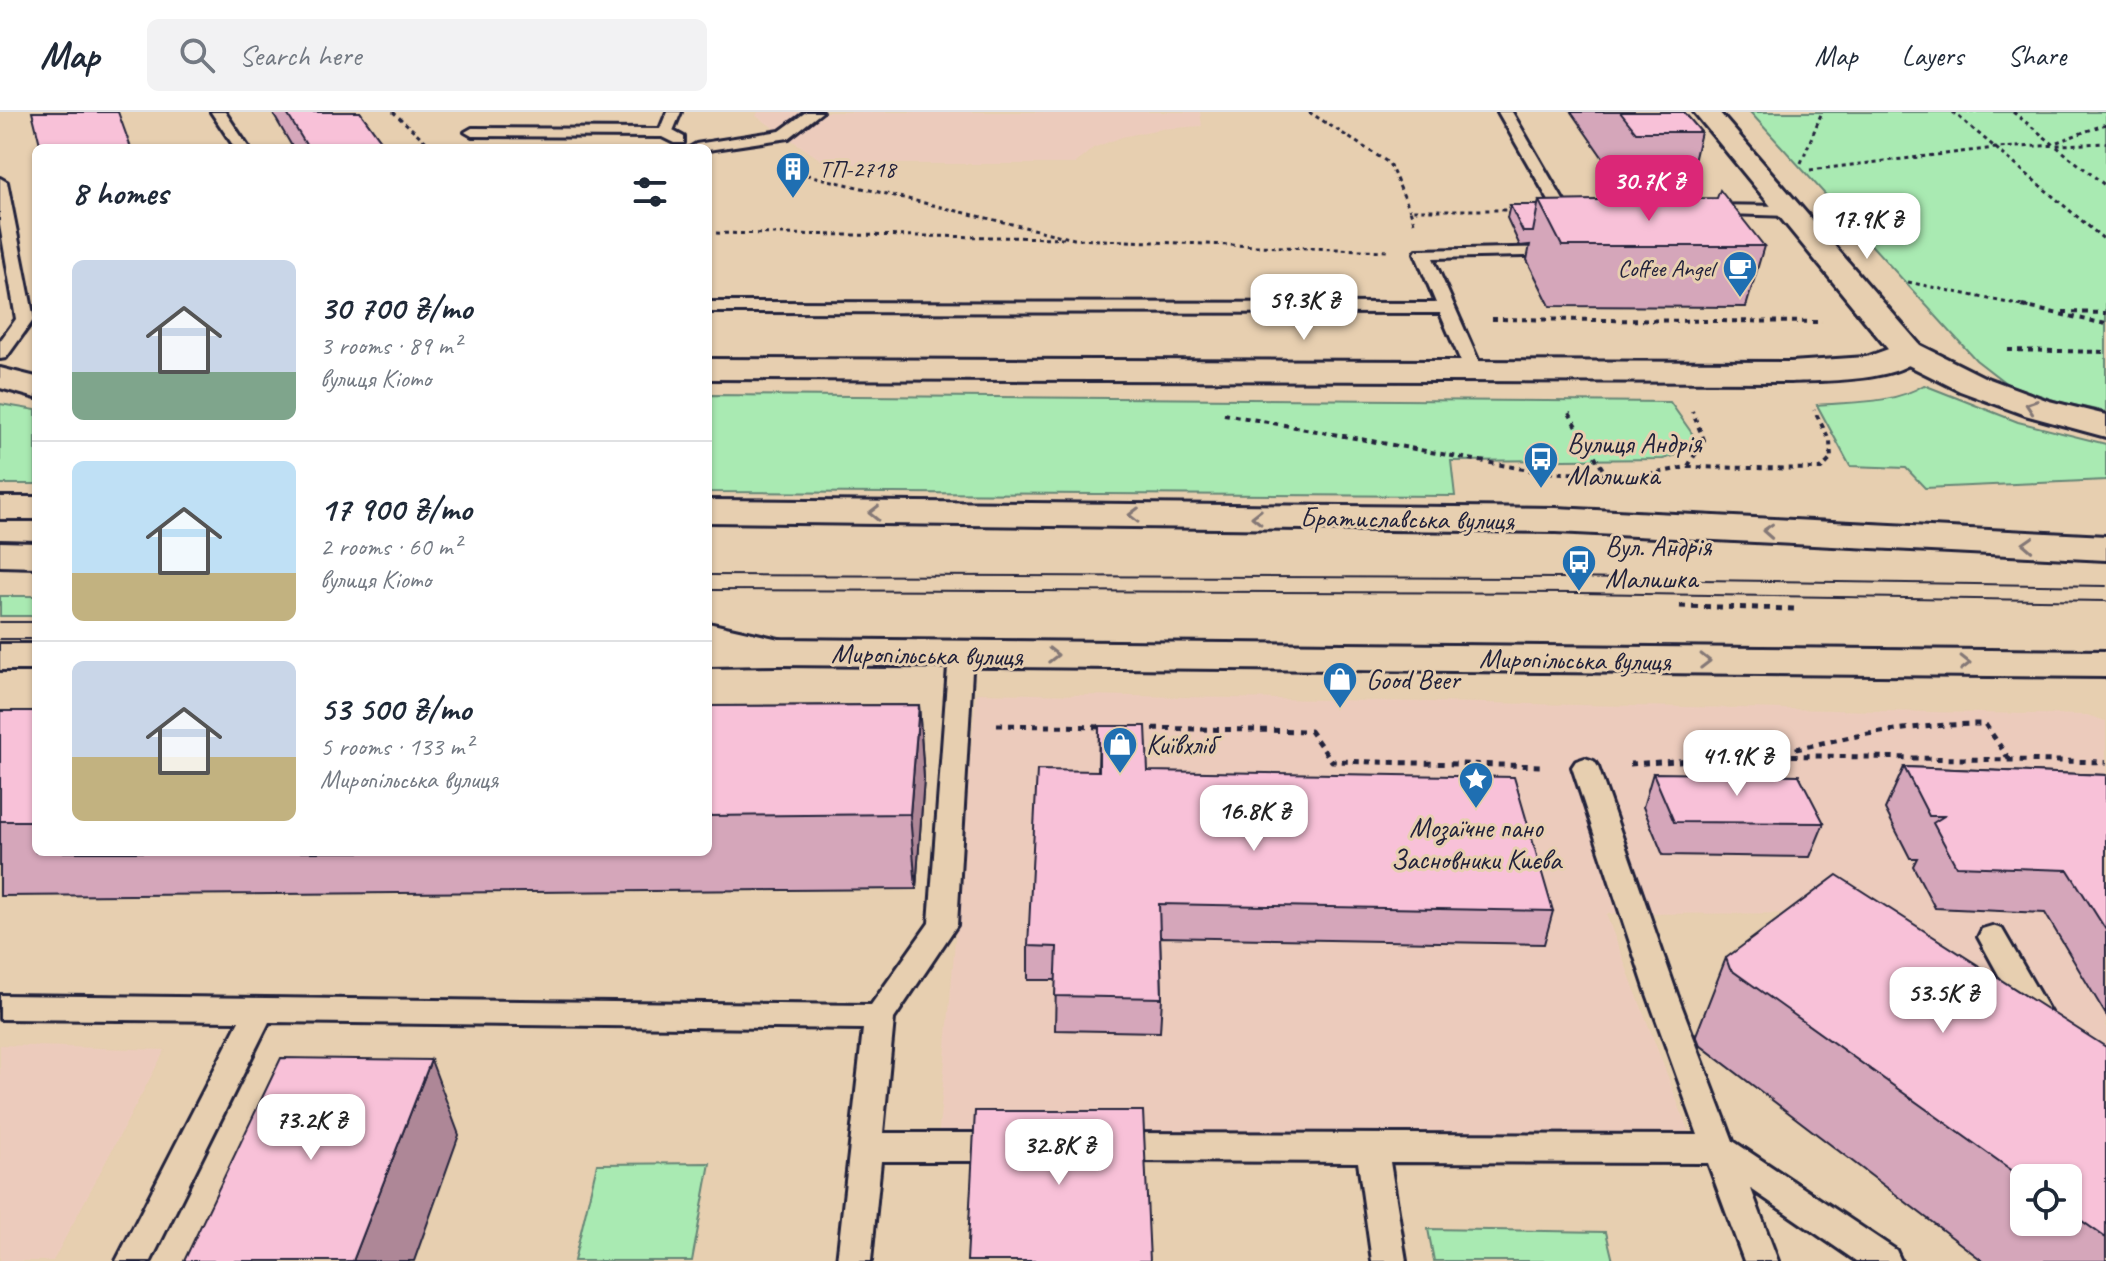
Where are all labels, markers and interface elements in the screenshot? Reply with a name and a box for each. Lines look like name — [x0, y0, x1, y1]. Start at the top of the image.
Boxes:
search box — [147, 19, 707, 91]
text: Map — [40, 32, 99, 79]
icon: search — [175, 33, 219, 77]
text: Search here — [239, 36, 361, 74]
text: Map — [1815, 38, 1858, 73]
text: Layers — [1902, 38, 1963, 73]
text: Share — [2007, 38, 2066, 73]
building icon: ТП-2718 — [774, 150, 812, 200]
place label: ТП-2718 — [819, 154, 898, 184]
pin: 30.7K ₴ — [1575, 155, 1723, 223]
text: 30.7K ₴ — [1613, 164, 1685, 197]
icon: filters — [628, 170, 672, 214]
text: 8 homes — [72, 171, 168, 214]
pin: 17.9K ₴ — [1793, 193, 1941, 261]
text: 17.9K ₴ — [1831, 202, 1903, 235]
cafe icon: Coffee Angel — [1721, 249, 1759, 299]
place label: Coffee Angel — [1618, 253, 1718, 283]
pin: 59.3K ₴ — [1230, 274, 1378, 342]
text: 59.3K ₴ — [1269, 283, 1339, 316]
text: 30 700 ₴/mo — [320, 286, 472, 329]
icon: home — [136, 292, 232, 388]
text: 3 rooms · 89 m² — [320, 329, 461, 362]
text: вулиця Кіото — [320, 362, 431, 395]
one-way arrow — [2024, 399, 2038, 415]
place label: Вулиця Андрія Малишка — [1567, 426, 1702, 493]
bus stop icon: Вулиця Андрія Малишка — [1522, 440, 1560, 490]
text: 17 900 ₴/mo — [320, 487, 472, 530]
icon: home — [136, 493, 232, 589]
street label: Братиславська вулиця — [1300, 499, 1515, 538]
one-way arrow — [867, 504, 880, 522]
one-way arrow — [1127, 507, 1140, 524]
one-way arrow — [1250, 508, 1263, 526]
one-way arrow — [1761, 522, 1774, 539]
place label: Вул. Андрія Малишка — [1605, 529, 1712, 596]
text: 2 rooms · 60 m² — [320, 530, 461, 563]
one-way arrow — [2021, 535, 2034, 552]
bus stop icon: Вул. Андрія Малишка — [1560, 543, 1598, 593]
text: вулиця Кіото — [320, 563, 431, 596]
street label: Миропільська вулиця — [831, 635, 1024, 674]
street label: Миропільська вулиця — [1479, 640, 1672, 679]
one-way arrow — [1047, 646, 1060, 664]
one-way arrow — [1699, 652, 1712, 670]
one-way arrow — [1959, 654, 1972, 672]
shop icon: Good Beer — [1321, 660, 1359, 710]
place label: Good Beer — [1366, 662, 1462, 697]
text: 53 500 ₴/mo — [320, 687, 471, 730]
icon: home — [136, 693, 232, 789]
shop icon: Київхліб — [1101, 725, 1139, 775]
place label: Київхліб — [1146, 727, 1222, 762]
text: 5 rooms · 133 m² — [320, 730, 472, 763]
pin: 41.9K ₴ — [1663, 730, 1811, 798]
text: 41.9K ₴ — [1701, 739, 1773, 772]
place icon: Мозаїчне пано Засновники Києва — [1457, 760, 1495, 810]
text: Миропільська вулиця — [320, 763, 498, 796]
pin: 16.8K ₴ — [1180, 785, 1328, 853]
text: 16.8K ₴ — [1218, 794, 1290, 827]
place label: Мозаїчне пано Засновники Києва — [1391, 810, 1563, 877]
pin: 53.5K ₴ — [1869, 967, 2017, 1035]
text: 53.5K ₴ — [1908, 976, 1978, 1009]
pin: 73.2K ₴ — [237, 1094, 385, 1162]
text: 73.2K ₴ — [275, 1103, 347, 1136]
pin: 32.8K ₴ — [985, 1119, 1133, 1187]
text: 32.8K ₴ — [1023, 1128, 1095, 1161]
map controls — [2010, 1164, 2082, 1236]
button: locate — [2010, 1164, 2082, 1236]

